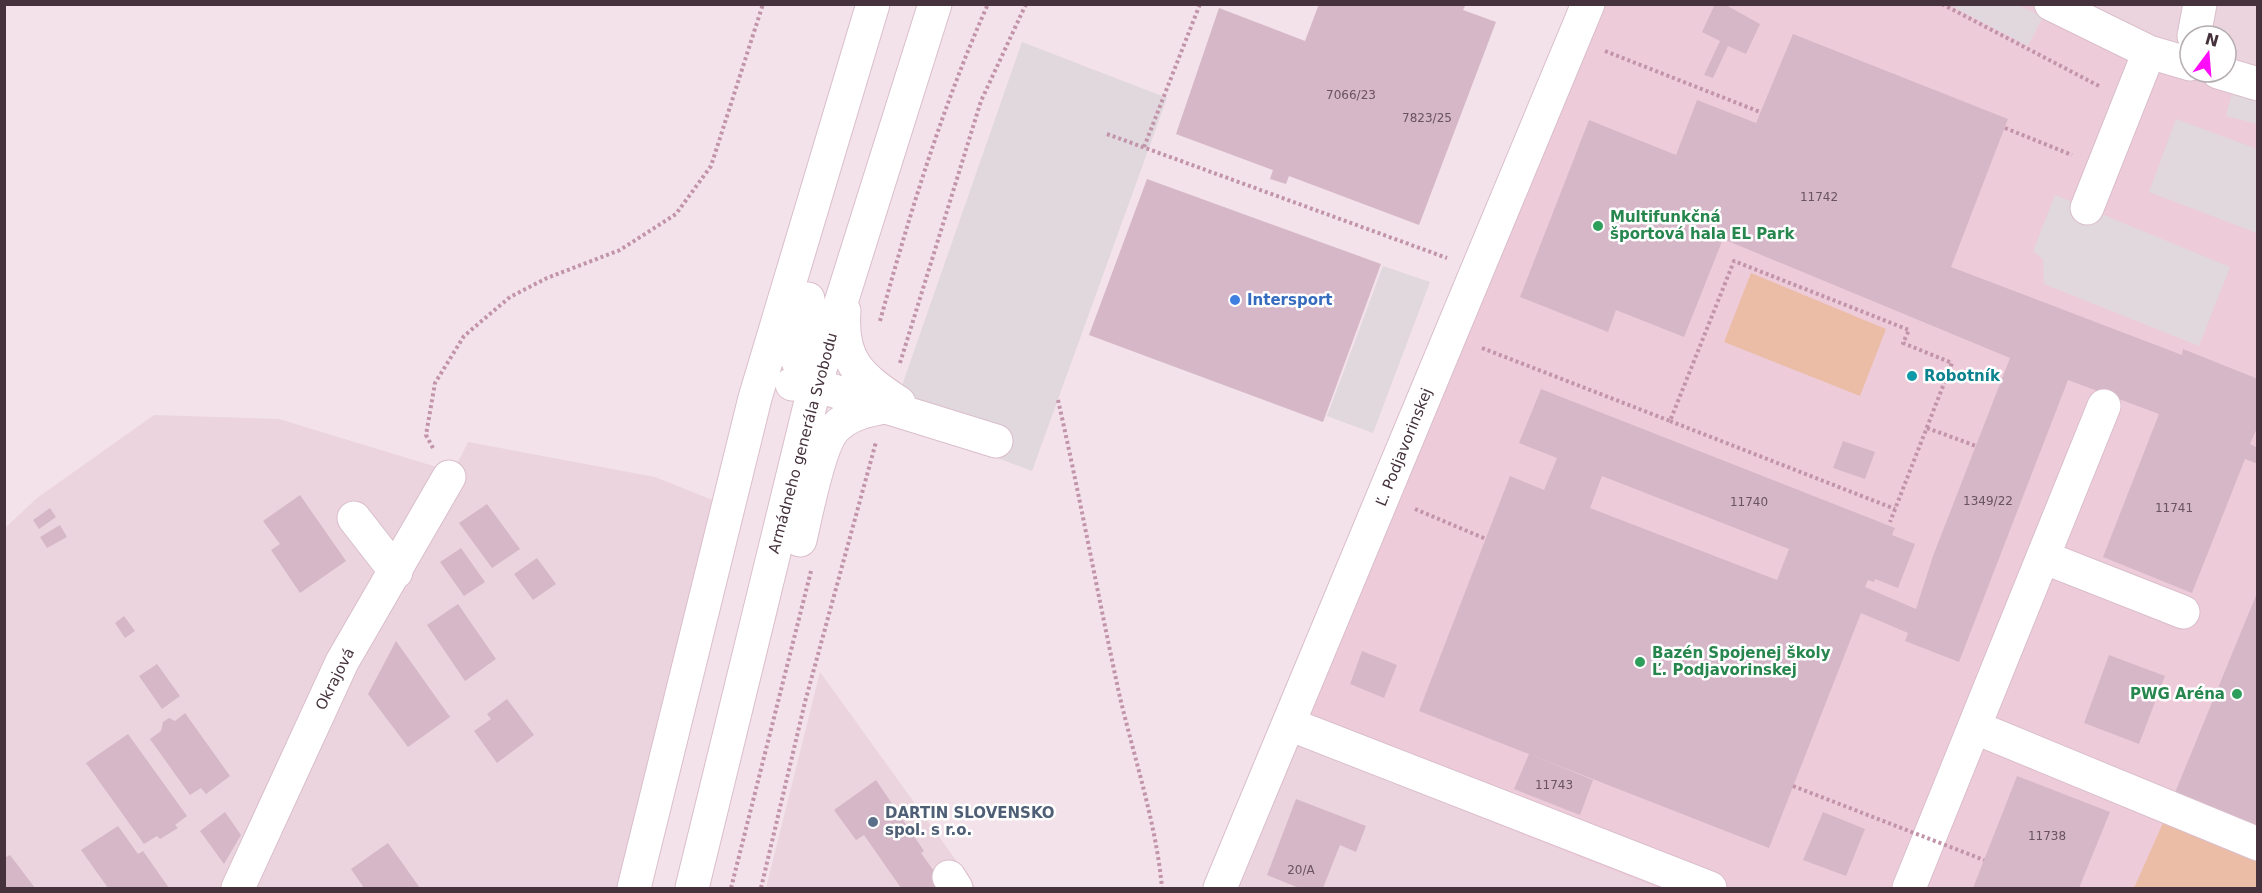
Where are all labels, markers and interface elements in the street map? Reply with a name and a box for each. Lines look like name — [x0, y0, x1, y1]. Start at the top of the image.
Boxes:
north arrow — [2178, 24, 2238, 84]
text: N — [2203, 29, 2221, 51]
house number: 7066/23 — [1326, 88, 1376, 102]
house number: 7823/25 — [1402, 111, 1452, 125]
house number: 11742 — [1800, 190, 1838, 204]
place label: Multifunkčná športová hala EL Park — [1610, 208, 1795, 243]
marker: Multifunkčná športová hala EL Park — [1591, 219, 1605, 233]
place label: Intersport — [1247, 291, 1333, 309]
marker: Intersport — [1228, 293, 1242, 307]
street label: Armádneho generála Svobodu — [765, 331, 841, 555]
place label: Robotník — [1924, 367, 2001, 385]
marker: Robotník — [1905, 369, 1919, 383]
street label: Ľ. Podjavorinskej — [1372, 385, 1436, 509]
house number: 1349/22 — [1963, 494, 2013, 508]
house number: 11740 — [1730, 495, 1768, 509]
house number: 11741 — [2155, 501, 2193, 515]
place label: Bazén Spojenej školy Ľ. Podjavorinskej — [1652, 644, 1831, 679]
street label: Okrajová — [312, 645, 358, 713]
marker: Bazén Spojenej školy Ľ. Podjavorinskej — [1633, 655, 1647, 669]
place label: PWG Aréna — [2130, 685, 2225, 703]
marker: PWG Aréna — [2230, 687, 2244, 701]
house number: 11743 — [1535, 778, 1573, 792]
place label: DARTIN SLOVENSKO spol. s r.o. — [885, 804, 1055, 839]
marker: DARTIN SLOVENSKO spol. s r.o. — [866, 815, 880, 829]
house number: 11738 — [2028, 829, 2066, 843]
house number: 20/A — [1287, 863, 1316, 877]

